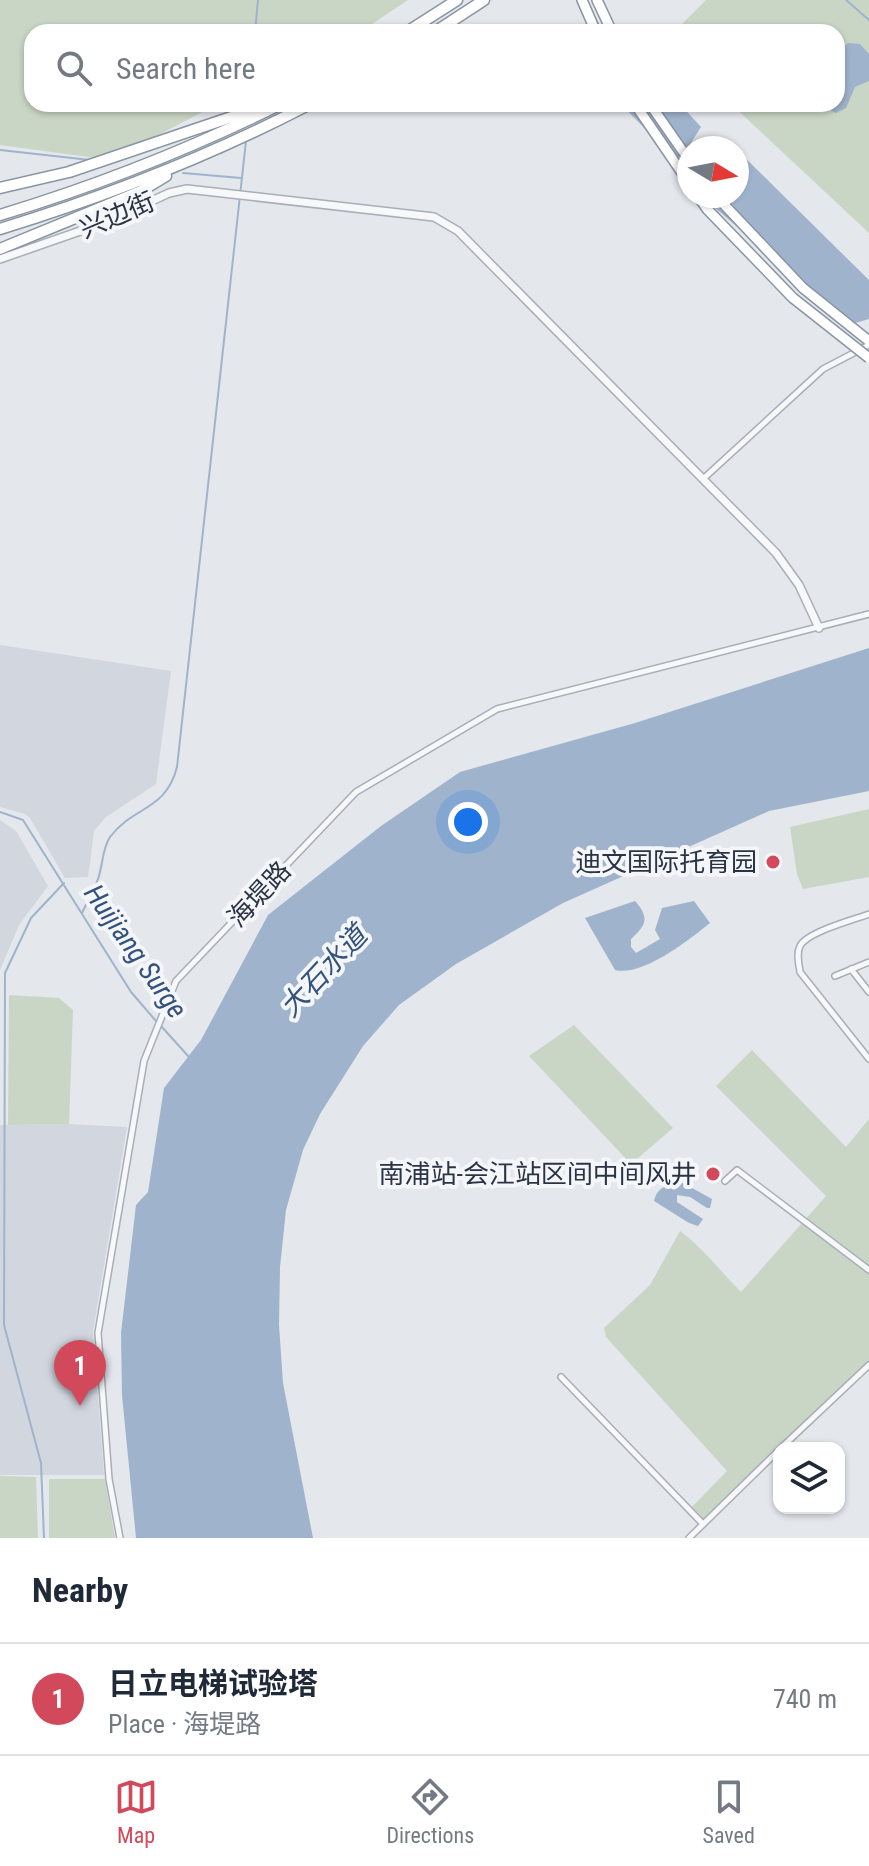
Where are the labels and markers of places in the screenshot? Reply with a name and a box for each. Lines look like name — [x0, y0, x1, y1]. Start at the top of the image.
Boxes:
place label: 迪文国际托育园 — [575, 847, 757, 877]
marker: 迪文国际托育园 — [764, 853, 782, 871]
place label: 南浦站-会江站区间中间风井 — [379, 1159, 697, 1189]
marker: 南浦站-会江站区间中间风井 — [704, 1165, 722, 1183]
pin: 1 — [54, 1340, 106, 1406]

